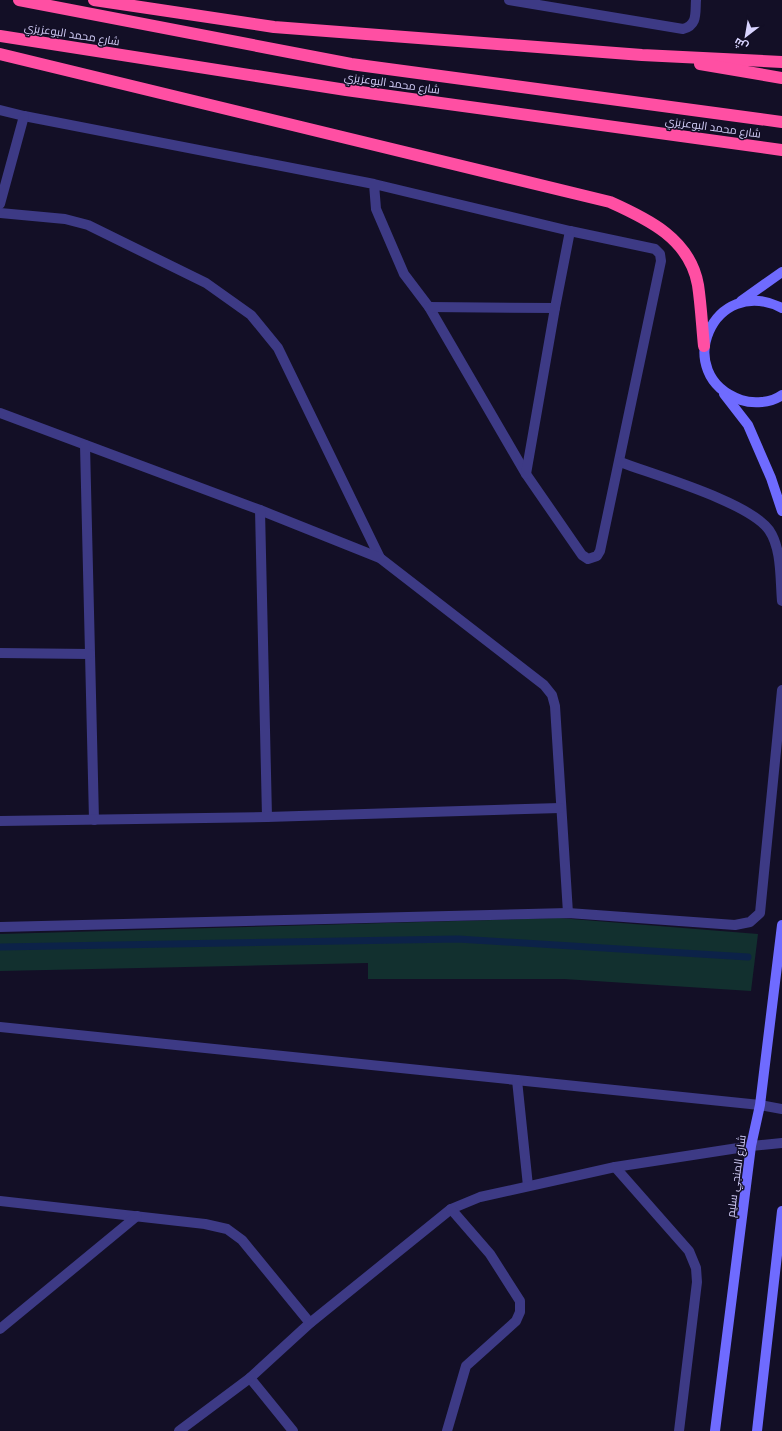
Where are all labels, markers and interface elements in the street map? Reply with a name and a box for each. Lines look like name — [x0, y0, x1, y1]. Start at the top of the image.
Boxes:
north arrow — [726, 16, 766, 56]
street label: شارع محمد البوعزيزي — [23, 19, 121, 50]
text: ش — [731, 35, 751, 55]
street label: شارع محمد البوعزيزي — [343, 68, 441, 99]
street label: شارع محمد البوعزيزي — [664, 112, 762, 143]
street label: شارع المنجي سليم — [722, 1134, 751, 1218]

